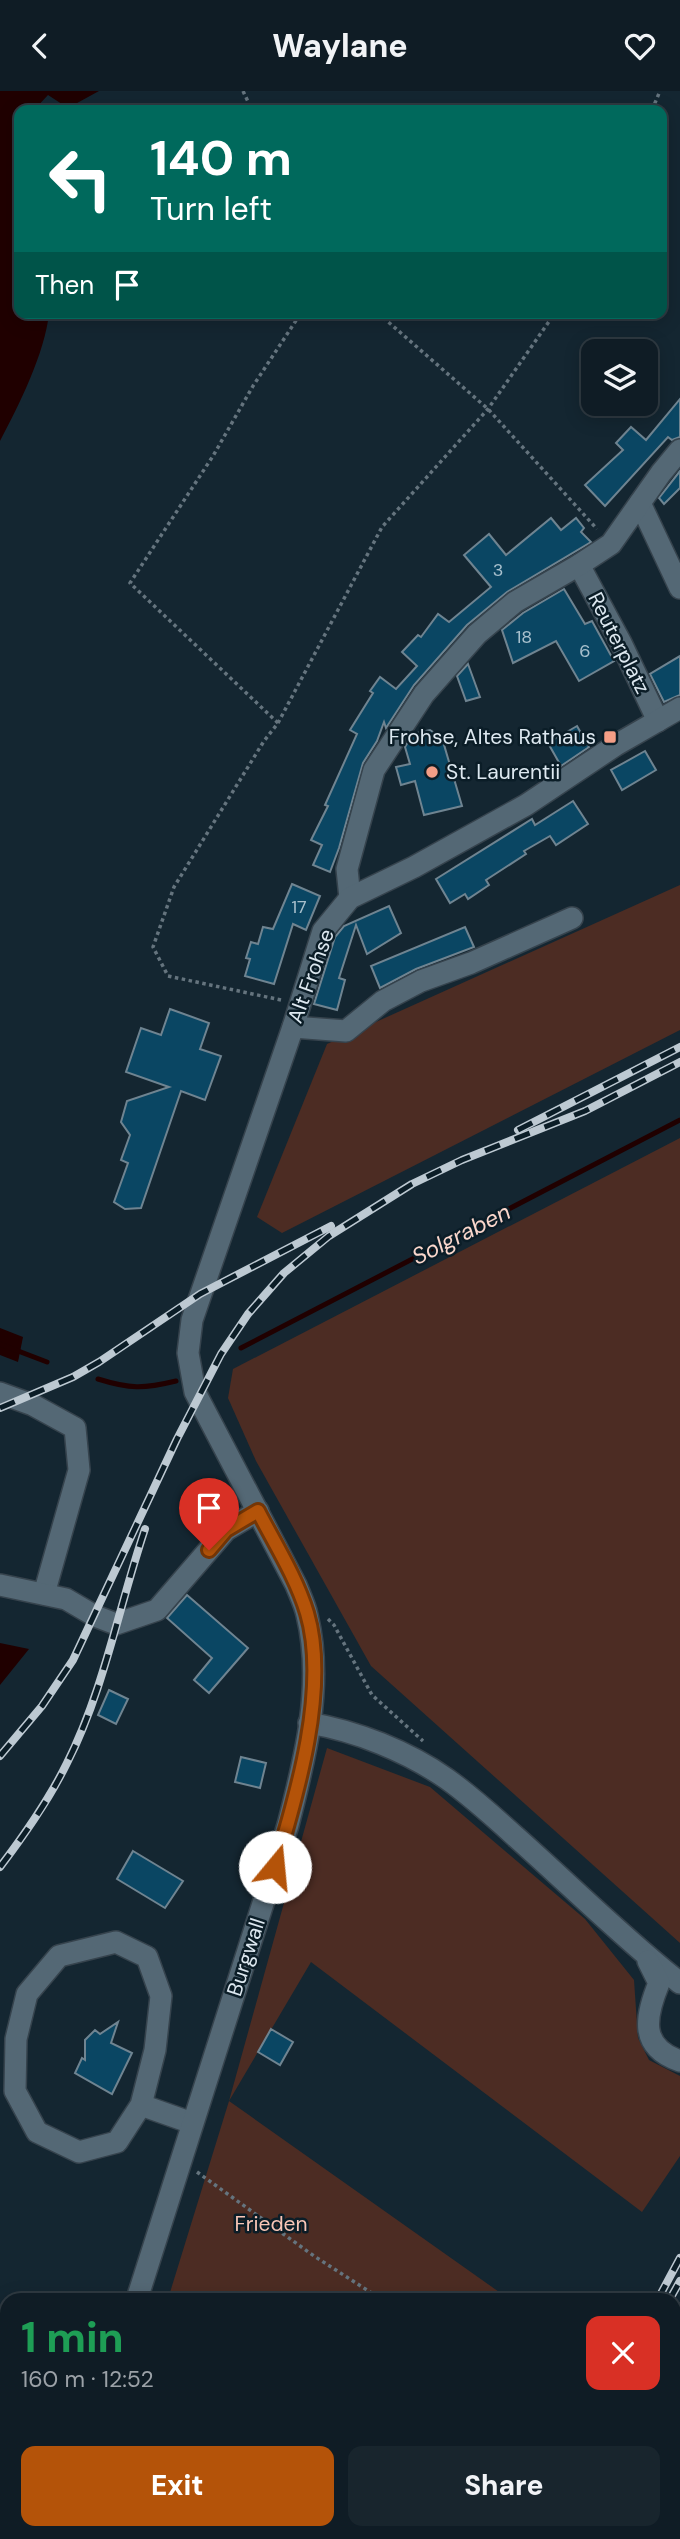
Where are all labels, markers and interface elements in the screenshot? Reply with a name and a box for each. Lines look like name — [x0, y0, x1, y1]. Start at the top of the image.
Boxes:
text: Waylane — [272, 25, 408, 67]
icon: back — [21, 27, 59, 65]
icon: heart — [621, 27, 659, 65]
text: 140 m — [150, 126, 292, 190]
icon: left — [35, 133, 126, 224]
text: Turn left — [150, 188, 272, 230]
icon: arrive — [108, 266, 146, 304]
text: Then — [35, 268, 94, 302]
map controls — [581, 339, 658, 416]
button: layers — [581, 339, 658, 416]
house number: 3 — [493, 558, 503, 582]
street label: Reuterplatz — [581, 588, 657, 698]
house number: 18 — [516, 625, 532, 649]
house number: 6 — [579, 639, 591, 663]
place label: Frohse, Altes Rathaus — [389, 723, 596, 751]
marker: Frohse, Altes Rathaus — [602, 729, 618, 745]
place label: St. Laurentii — [446, 758, 560, 786]
marker: St. Laurentii — [424, 764, 440, 780]
house number: 17 — [291, 895, 307, 919]
street label: Alt Frohse — [281, 925, 341, 1027]
water label: Solgraben — [407, 1196, 515, 1272]
pin — [179, 1478, 239, 1550]
icon: arrive — [190, 1489, 228, 1527]
position arrow — [238, 1830, 312, 1904]
street label: Burgwall — [220, 1914, 272, 2000]
park label: Frieden — [234, 2210, 308, 2238]
text: 1 min — [21, 2310, 124, 2365]
button: close — [586, 2316, 660, 2390]
text: 160 m · 12:52 — [21, 2364, 154, 2394]
button: Exit — [21, 2446, 334, 2526]
button: Share — [348, 2446, 660, 2526]

